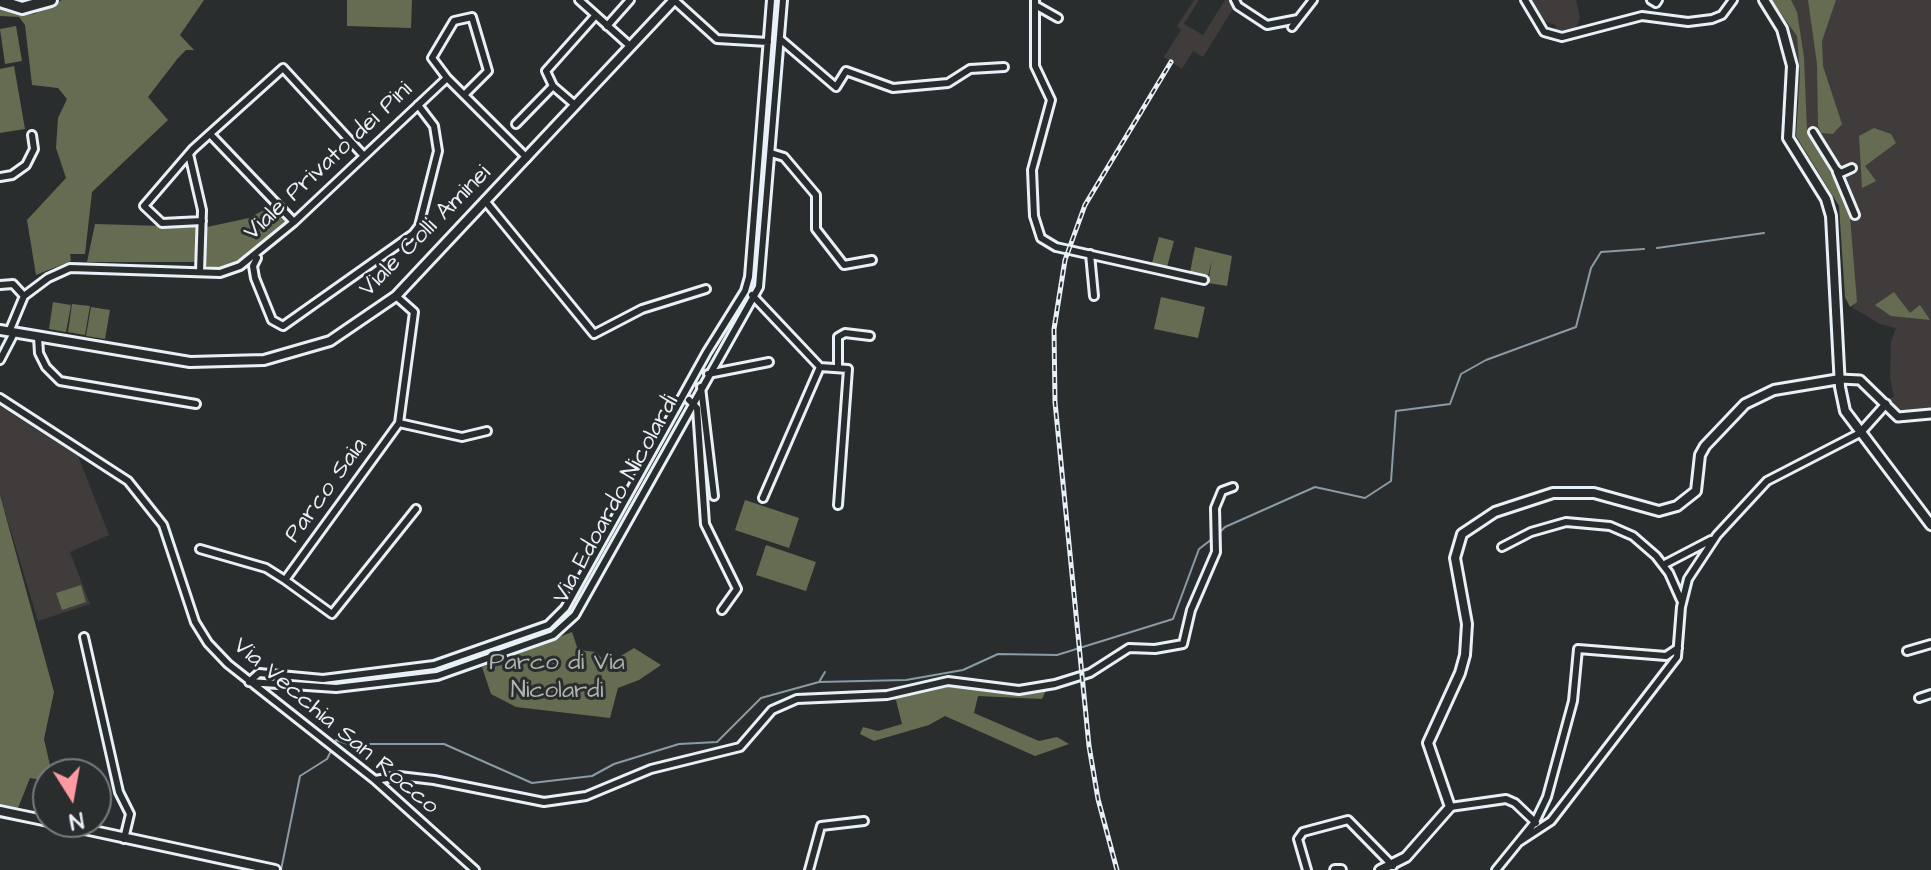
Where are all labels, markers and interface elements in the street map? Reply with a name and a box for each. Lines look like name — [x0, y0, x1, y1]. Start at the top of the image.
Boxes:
street label: Viale Privato dei Pini — [239, 76, 419, 248]
street label: Viale Colli Aminei — [354, 160, 498, 304]
street label: Via Edoardo Nicolardi — [548, 391, 686, 609]
street label: Parco Saia — [279, 433, 375, 549]
street label: Via Vecchia San Rocco — [226, 632, 444, 822]
park label: Parco di Via Nicolardi — [489, 650, 625, 706]
north arrow — [32, 758, 112, 838]
text: N — [67, 804, 86, 837]

